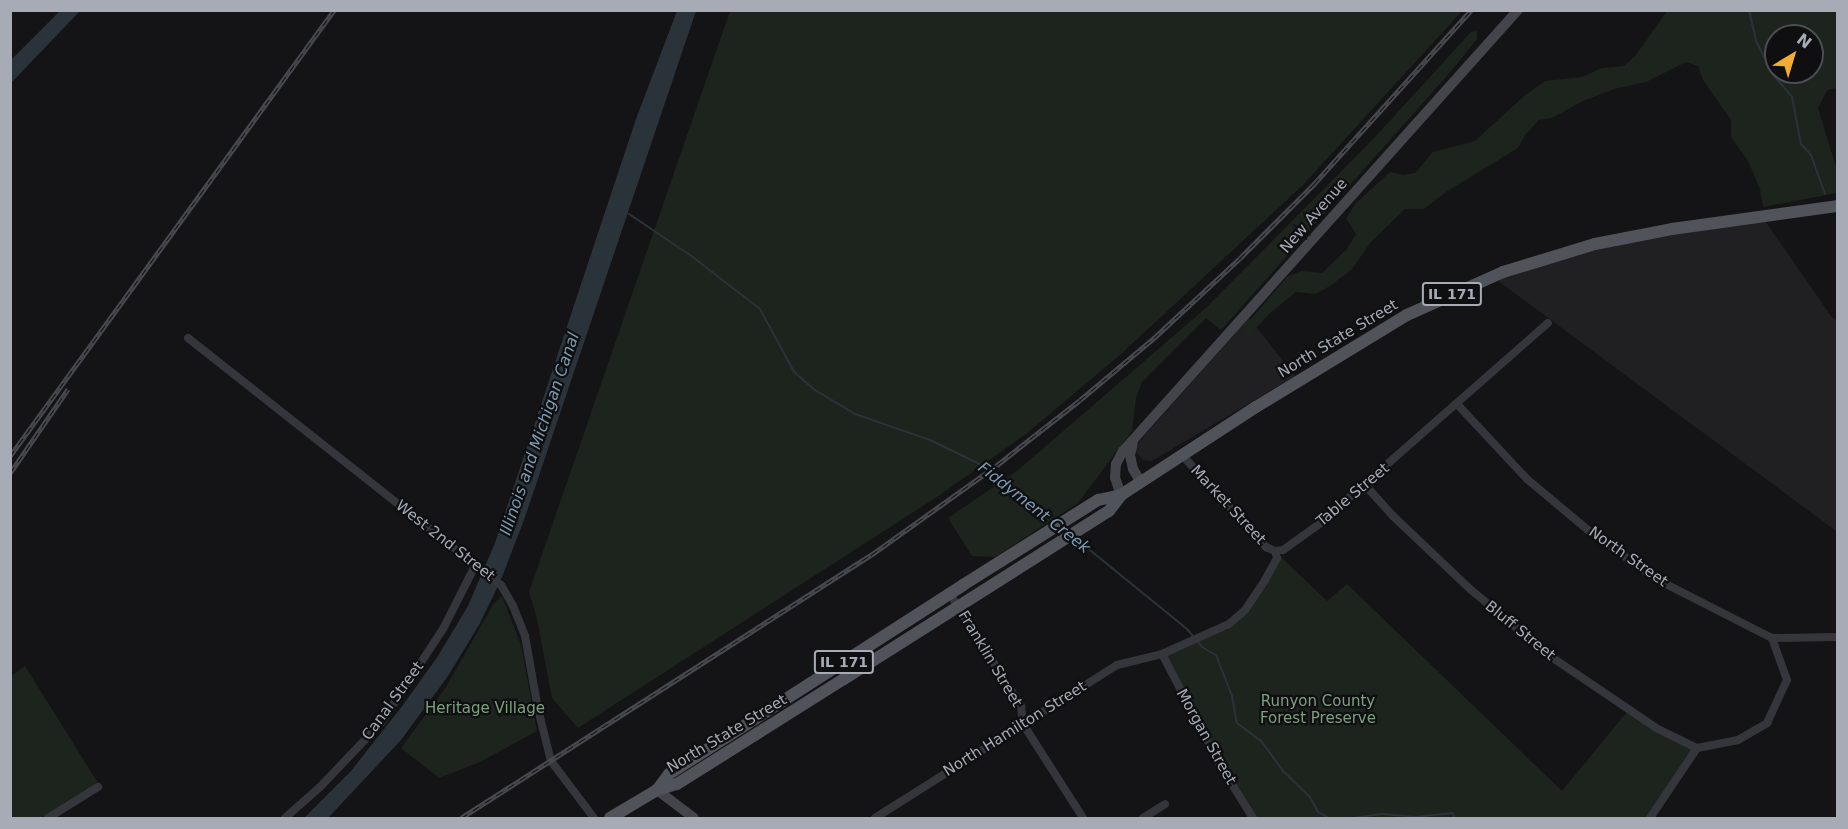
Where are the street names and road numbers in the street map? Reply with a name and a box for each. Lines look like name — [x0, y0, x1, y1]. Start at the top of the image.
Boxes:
street label: New Avenue — [1277, 175, 1351, 257]
road number: IL 171 — [1420, 283, 1484, 305]
street label: North State Street — [1275, 296, 1401, 382]
street label: Table Street — [1313, 459, 1393, 531]
street label: Market Street — [1187, 462, 1269, 548]
street label: West 2nd Street — [392, 497, 498, 585]
street label: North Street — [1585, 523, 1671, 591]
street label: Bluff Street — [1481, 597, 1559, 665]
street label: Franklin Street — [954, 608, 1026, 710]
road number: IL 171 — [812, 651, 876, 673]
street label: Canal Street — [358, 658, 428, 744]
street label: North Hamilton Street — [940, 678, 1090, 780]
street label: Morgan Street — [1172, 686, 1240, 788]
street label: North State Street — [664, 691, 790, 777]

